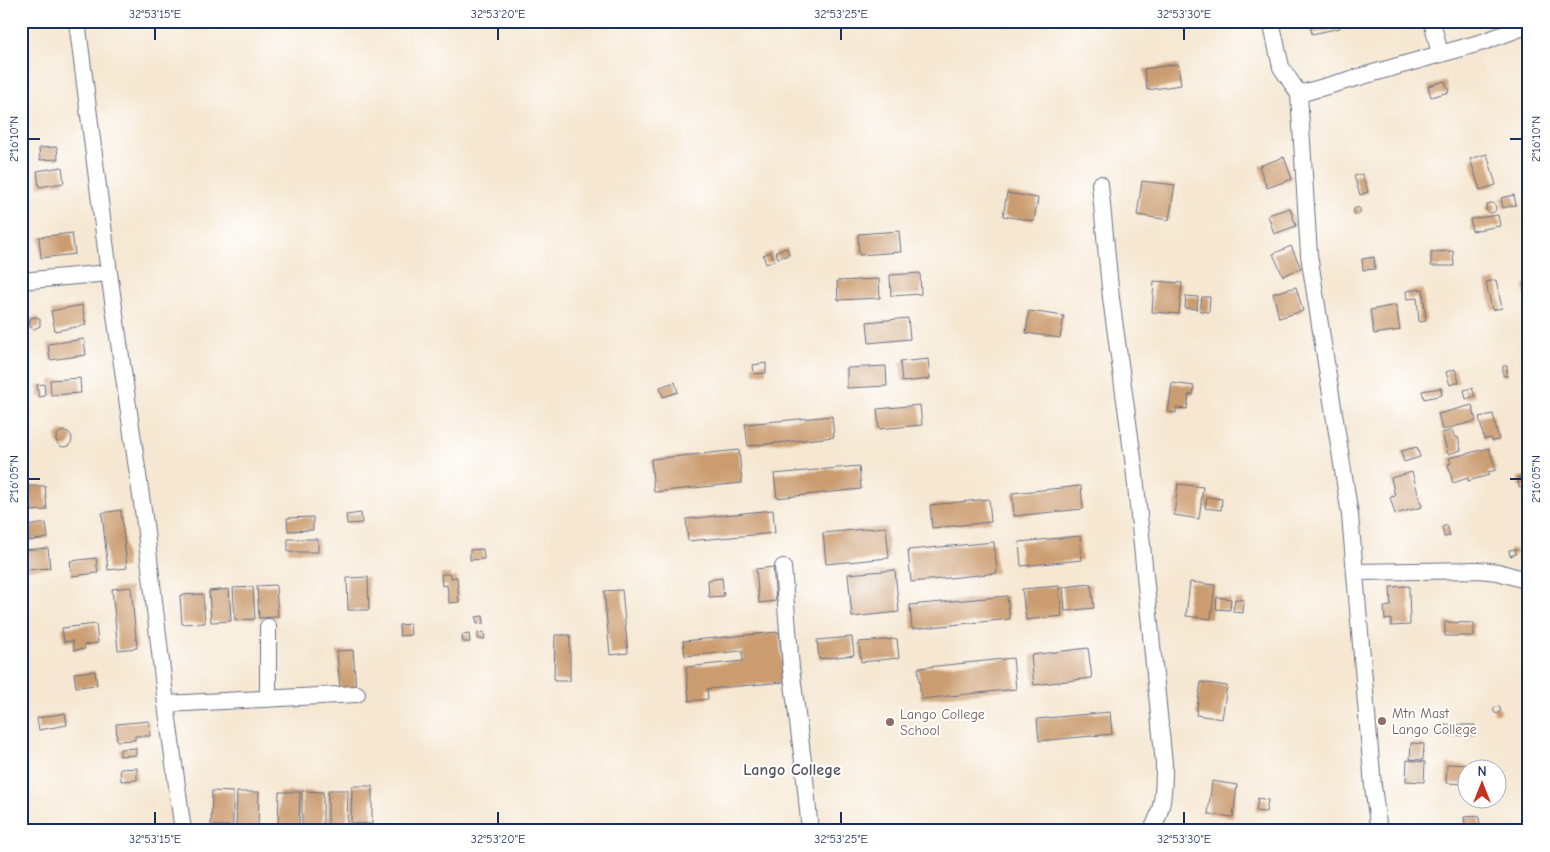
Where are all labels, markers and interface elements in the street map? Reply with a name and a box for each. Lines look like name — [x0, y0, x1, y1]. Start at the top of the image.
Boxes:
text: 32°53'15"E — [129, 7, 181, 21]
text: 32°53'20"E — [471, 7, 525, 21]
text: 32°53'25"E — [814, 7, 868, 21]
text: 32°53'30"E — [1157, 7, 1211, 21]
text: 2°16'10"N — [7, 116, 21, 162]
text: 2°16'10"N — [1529, 116, 1543, 162]
text: 2°16'05"N — [7, 455, 21, 503]
text: 2°16'05"N — [1529, 455, 1543, 503]
place label: Mtn Mast Lango College — [1392, 705, 1477, 738]
place label: Lango College School — [900, 706, 985, 739]
marker: Mtn Mast Lango College — [1376, 715, 1388, 727]
marker: Lango College School — [884, 716, 896, 728]
north arrow — [1458, 760, 1508, 810]
district label: Lango College — [743, 761, 841, 779]
text: N — [1477, 763, 1487, 780]
text: 32°53'15"E — [129, 832, 181, 846]
text: 32°53'20"E — [471, 832, 525, 846]
text: 32°53'25"E — [814, 832, 868, 846]
text: 32°53'30"E — [1157, 832, 1211, 846]

